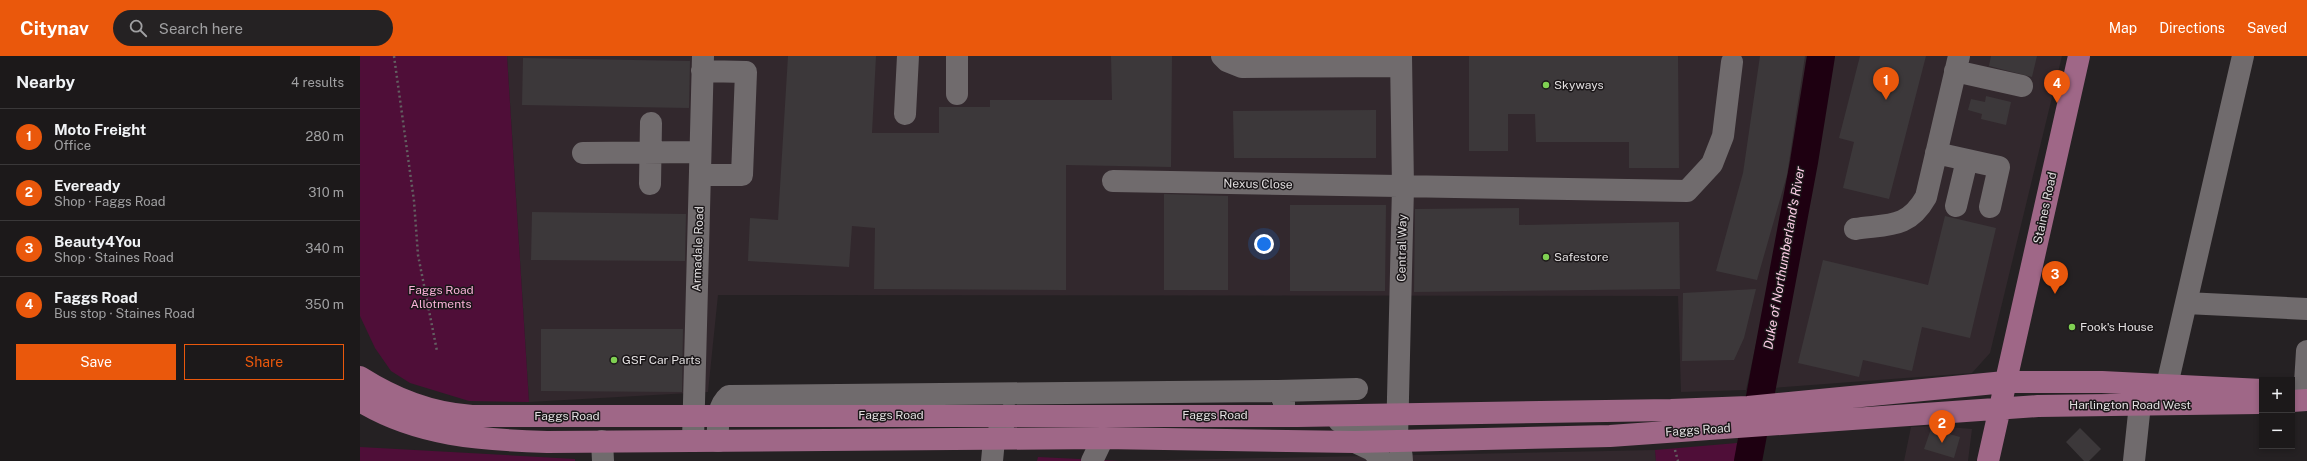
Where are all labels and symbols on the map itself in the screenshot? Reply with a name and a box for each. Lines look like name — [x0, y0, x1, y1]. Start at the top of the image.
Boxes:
pin: 1 — [1873, 67, 1899, 100]
pin: 4 — [2044, 70, 2070, 103]
place label: Skyways — [1554, 78, 1604, 92]
marker: Skyways — [1541, 80, 1551, 90]
water label: Duke of Northumberland's River — [1761, 165, 1808, 351]
street label: Staines Road — [2031, 171, 2059, 245]
street label: Nexus Close — [1223, 176, 1293, 192]
street label: Armadale Road — [690, 206, 706, 292]
street label: Central Way — [1394, 214, 1410, 282]
your location — [1254, 234, 1274, 254]
place label: Safestore — [1554, 250, 1609, 264]
marker: Safestore — [1541, 252, 1551, 262]
pin: 3 — [2042, 261, 2068, 294]
park label: Faggs Road Allotments — [408, 283, 474, 311]
place label: Fook's House — [2080, 320, 2154, 334]
marker: Fook's House — [2067, 322, 2077, 332]
place label: GSF Car Parts — [622, 353, 701, 367]
marker: GSF Car Parts — [609, 355, 619, 365]
street label: Harlington Road West — [2069, 398, 2191, 412]
street label: Faggs Road — [858, 408, 924, 422]
street label: Faggs Road — [1182, 408, 1248, 422]
street label: Faggs Road — [534, 409, 600, 423]
pin: 2 — [1929, 410, 1955, 443]
street label: Faggs Road — [1665, 421, 1731, 439]

